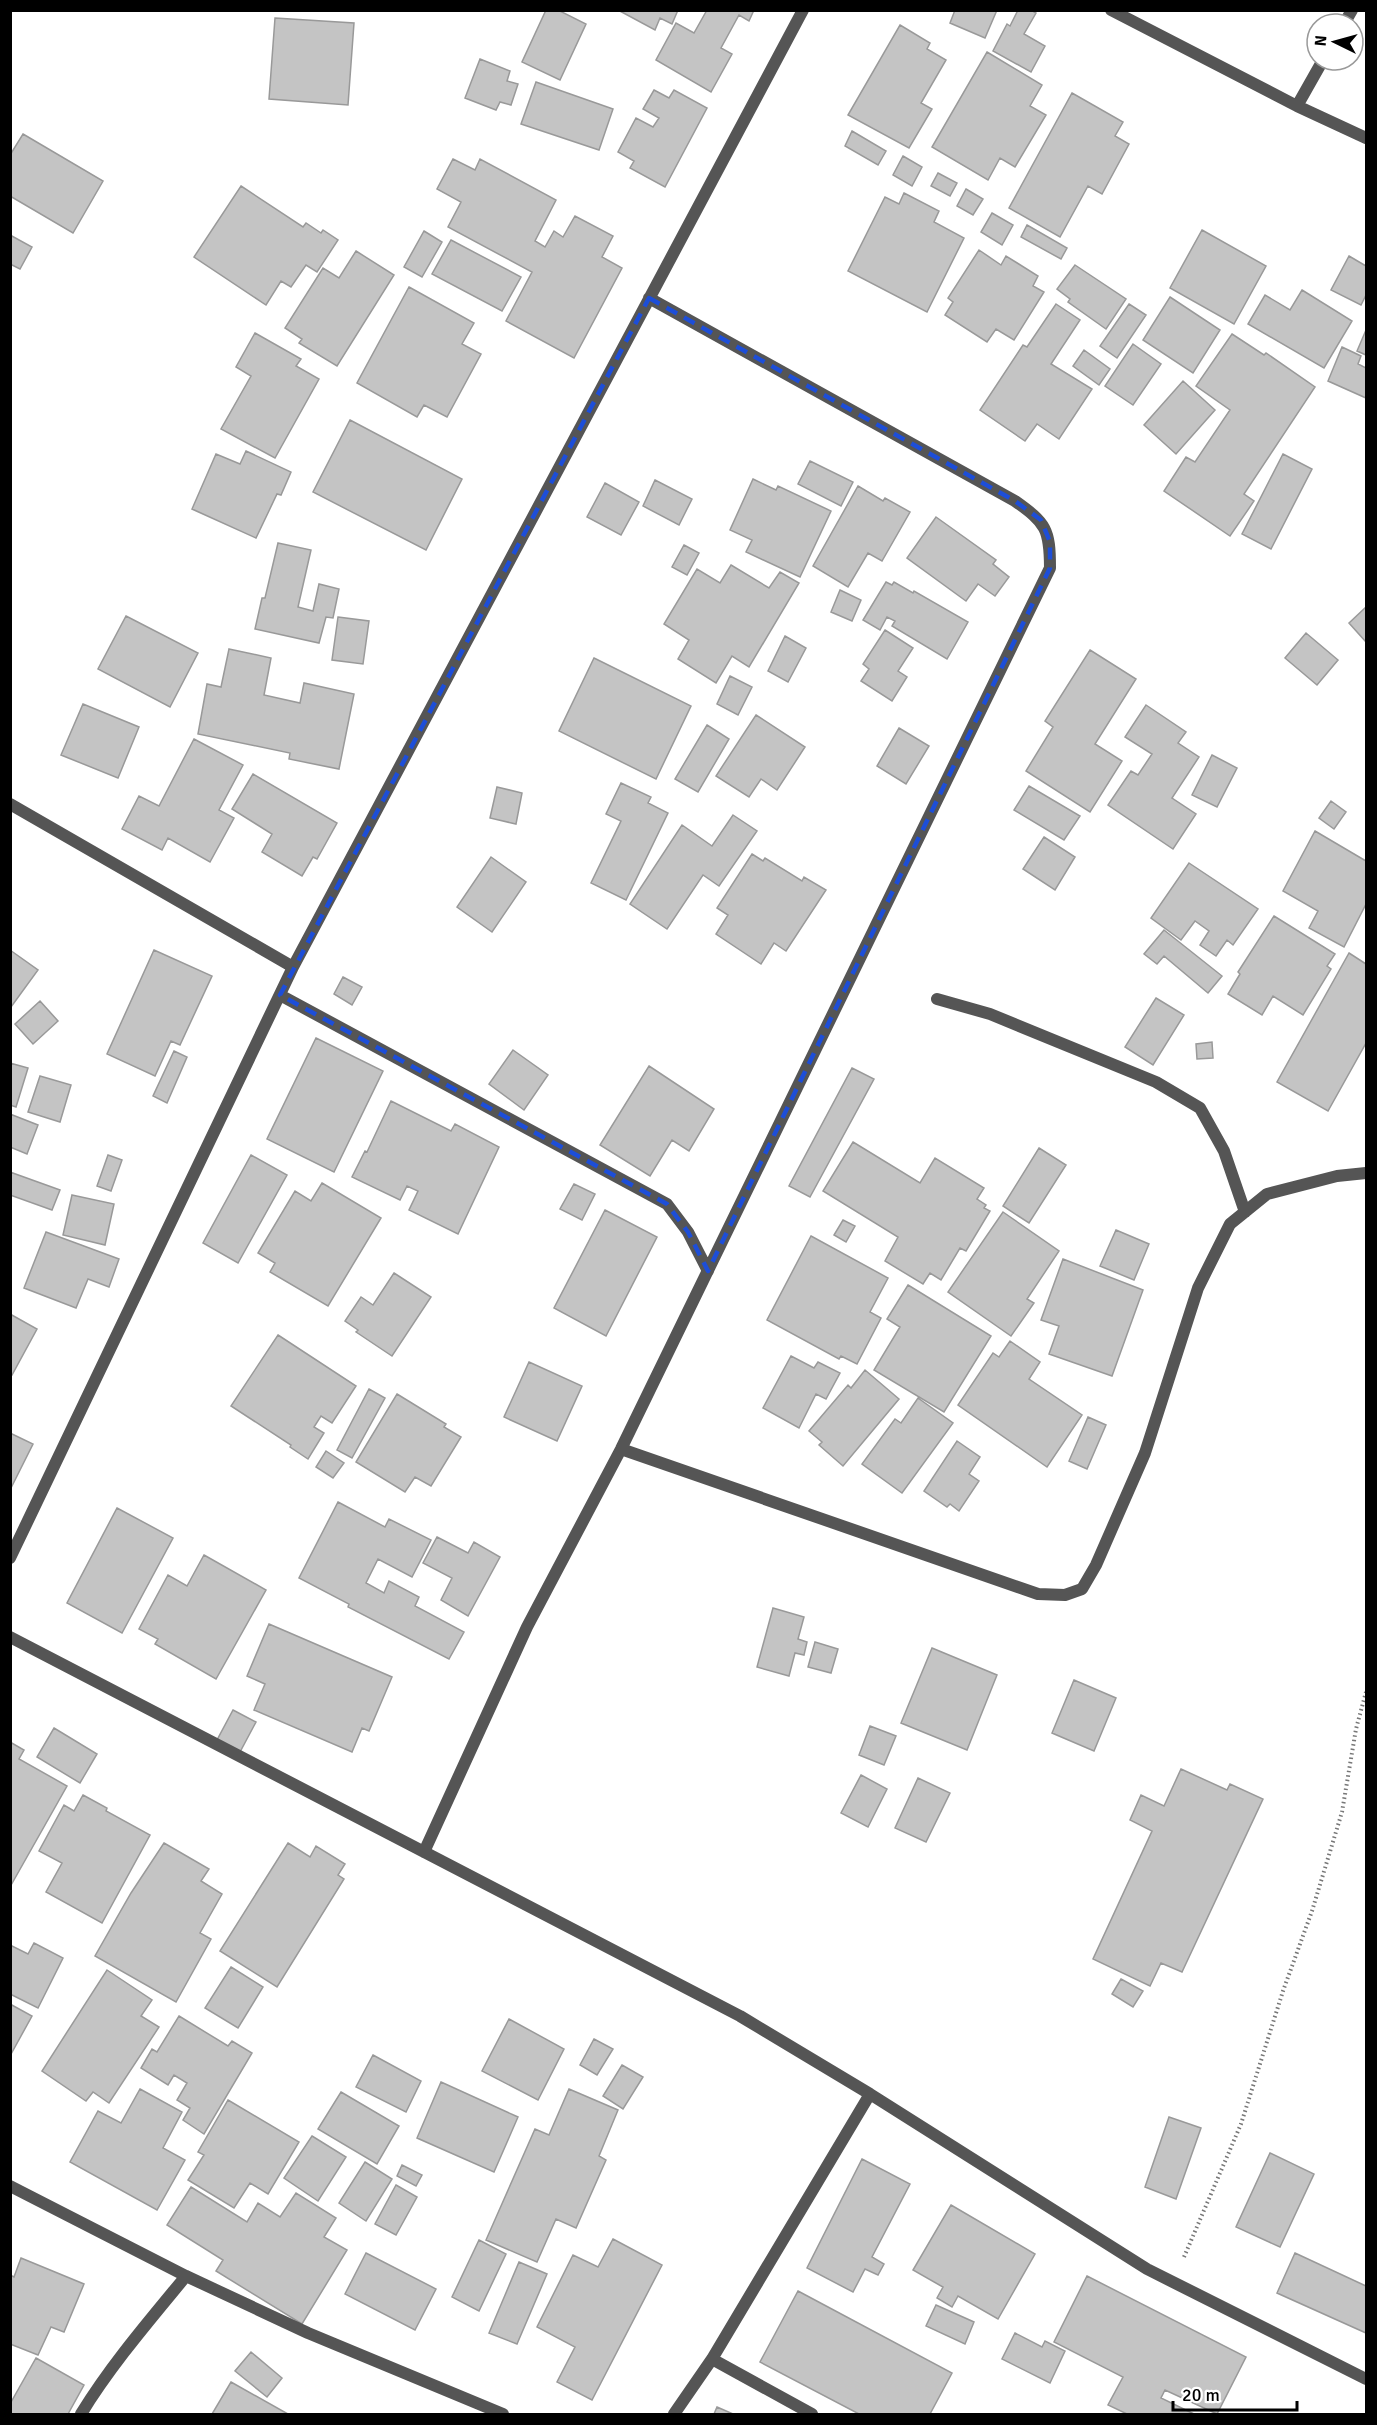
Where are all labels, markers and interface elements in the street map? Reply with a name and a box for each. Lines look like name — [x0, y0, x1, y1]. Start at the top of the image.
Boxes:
north arrow — [1305, 12, 1365, 72]
text: N — [1311, 34, 1332, 47]
scale bar — [1173, 2374, 1298, 2412]
text: 20 m — [1182, 2384, 1220, 2406]

